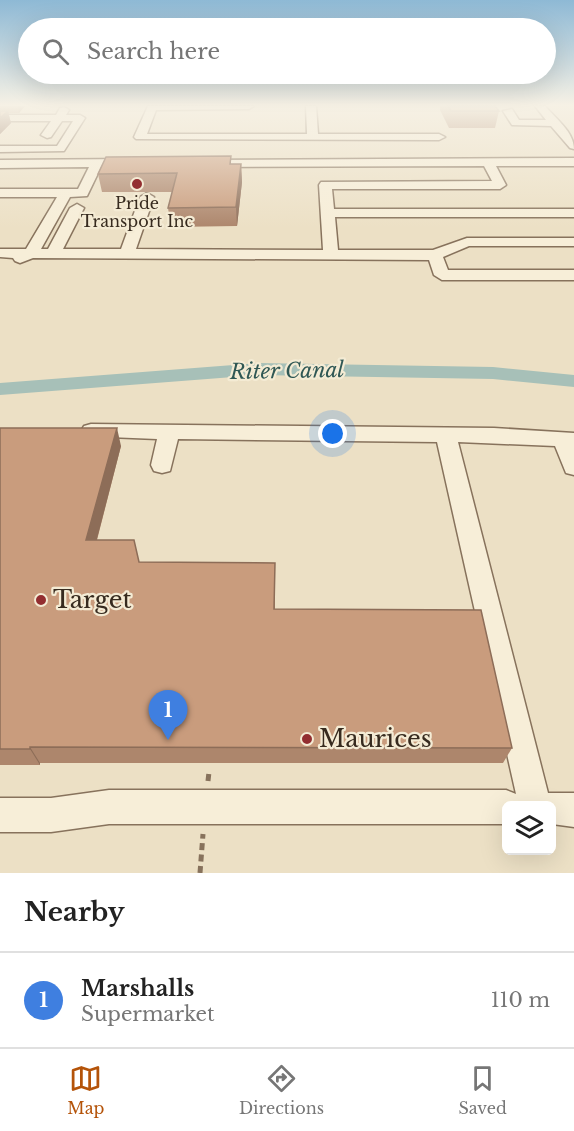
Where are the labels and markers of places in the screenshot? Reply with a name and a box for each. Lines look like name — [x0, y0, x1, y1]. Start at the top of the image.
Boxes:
marker: Pride Transport Inc — [130, 177, 144, 191]
place label: Pride Transport Inc — [81, 193, 194, 231]
place label: Target — [53, 585, 132, 614]
marker: Target — [34, 593, 48, 607]
pin: 1 — [148, 690, 188, 740]
place label: Maurices — [319, 724, 432, 753]
marker: Maurices — [300, 732, 314, 746]

